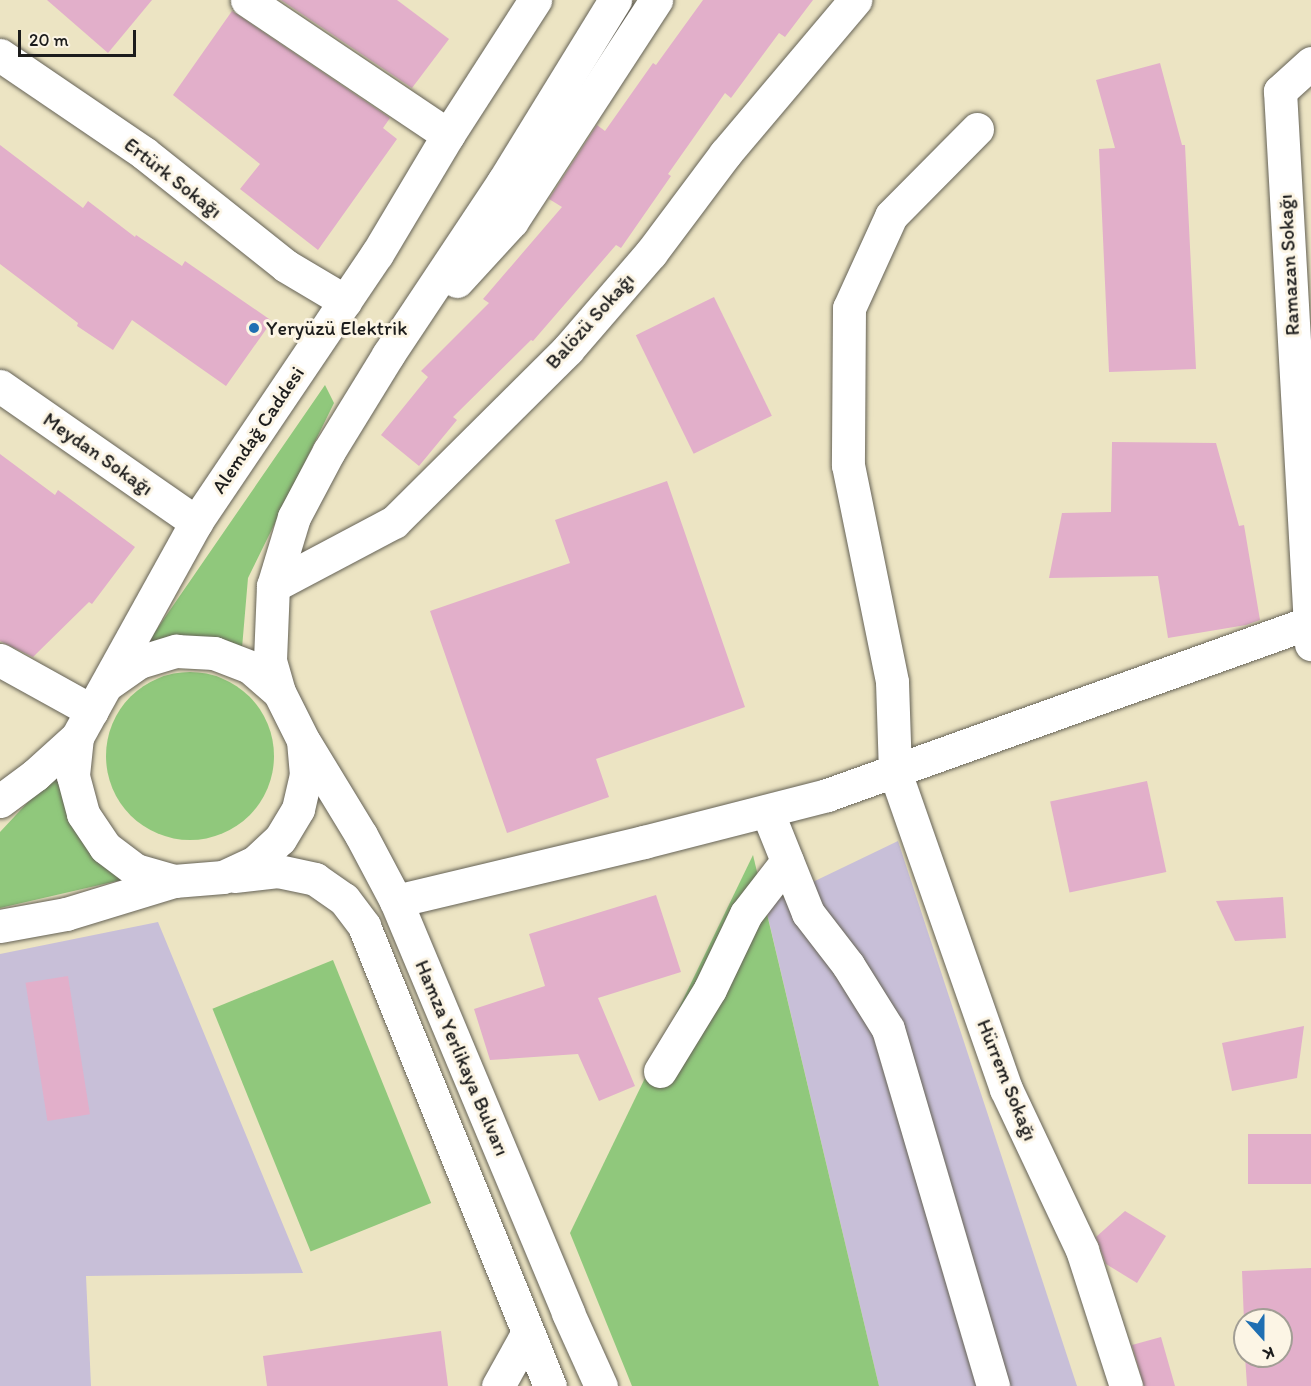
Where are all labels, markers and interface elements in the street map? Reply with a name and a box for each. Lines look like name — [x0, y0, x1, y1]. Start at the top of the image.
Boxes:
scale bar — [21, 18, 140, 56]
text: 20 m — [29, 29, 69, 51]
street label: Ertürk Sokağı — [119, 132, 227, 224]
street label: Ramazan Sokağı — [1273, 194, 1305, 336]
street label: Balözü Sokağı — [541, 268, 639, 374]
place label: Yeryüzü Elektrik — [266, 316, 407, 340]
marker: Yeryüzü Elektrik — [247, 321, 261, 335]
street label: Alemdağ Caddesi — [207, 362, 309, 498]
street label: Meydan Sokağı — [39, 407, 157, 501]
street label: Hamza Yerlikaya Bulvarı — [410, 956, 514, 1160]
street label: Hürrem Sokağı — [972, 1016, 1042, 1144]
north arrow — [1233, 1308, 1293, 1368]
text: K — [1261, 1343, 1277, 1364]

